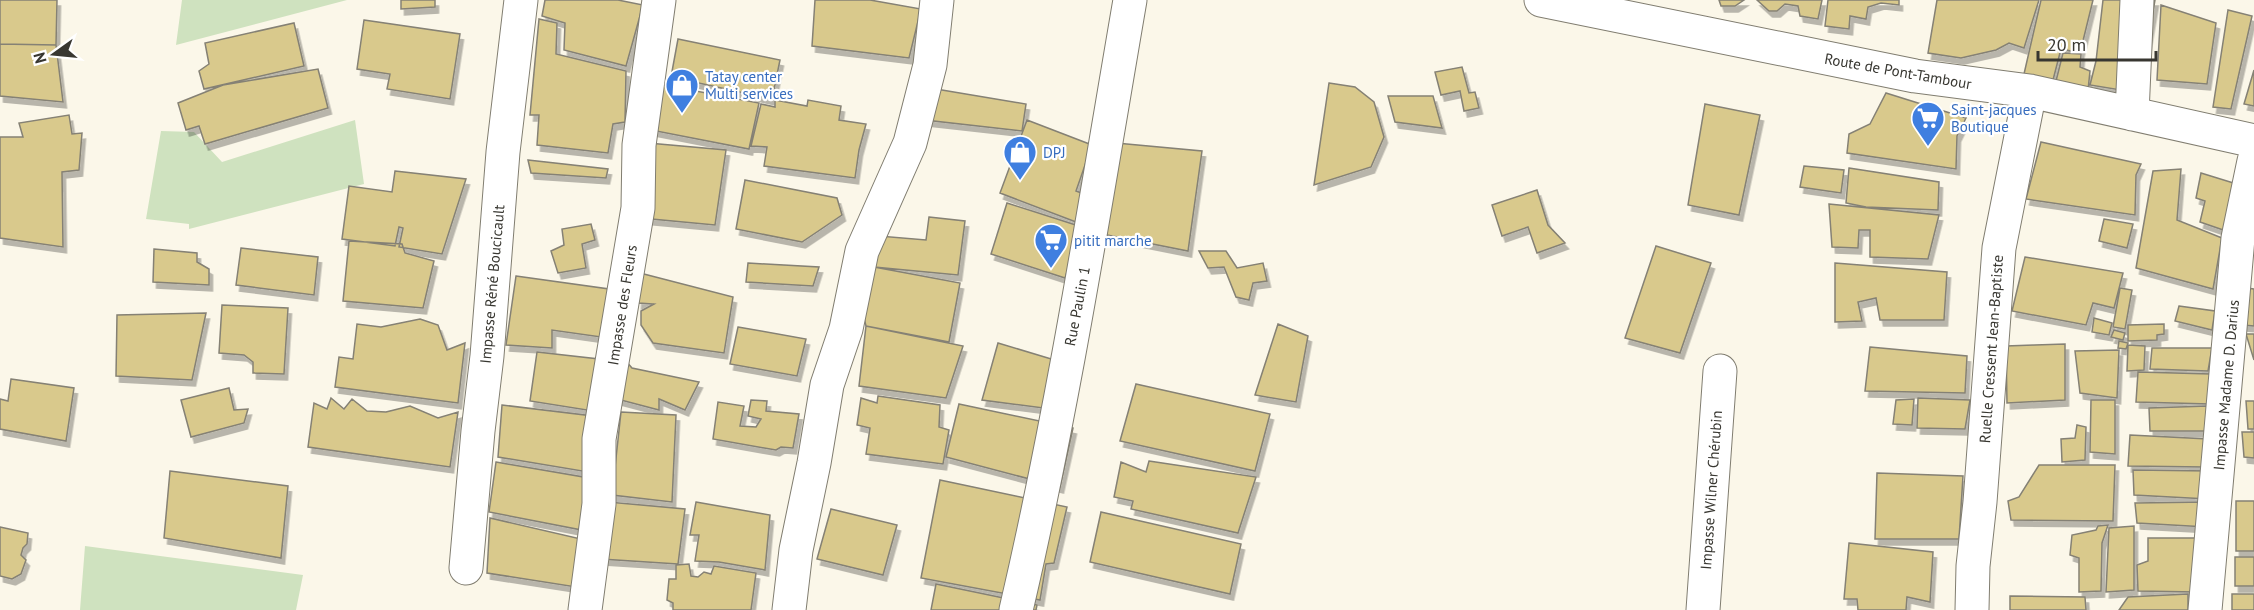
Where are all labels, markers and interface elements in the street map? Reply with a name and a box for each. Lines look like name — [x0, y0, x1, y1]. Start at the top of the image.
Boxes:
north arrow — [24, 24, 84, 84]
scale bar — [2038, 24, 2156, 62]
text: 20 m — [2047, 33, 2086, 56]
street label: Route de Pont-Tambour — [1823, 49, 1973, 93]
text: N — [28, 50, 51, 66]
shop icon: Tatay center Multi services — [664, 67, 700, 114]
place label: Tatay center Multi services — [705, 67, 793, 103]
supermarket icon: Saint-jacques Boutique — [1910, 100, 1946, 147]
place label: Saint-jacques Boutique — [1951, 100, 2037, 136]
shop icon: DPJ — [1002, 134, 1038, 181]
place label: DPJ — [1043, 143, 1066, 162]
street label: Impasse Réné Boucicault — [476, 204, 508, 364]
supermarket icon: pitit marche — [1033, 222, 1069, 269]
place label: pitit marche — [1074, 231, 1152, 250]
street label: Impasse des Fleurs — [603, 243, 641, 367]
street label: Ruelle Cressent Jean-Baptiste — [1975, 254, 2007, 444]
street label: Rue Paulin 1 — [1060, 265, 1094, 347]
street label: Impasse Madame D. Darius — [2209, 299, 2243, 471]
street label: Impasse Wilner Chérubin — [1696, 410, 1726, 570]

